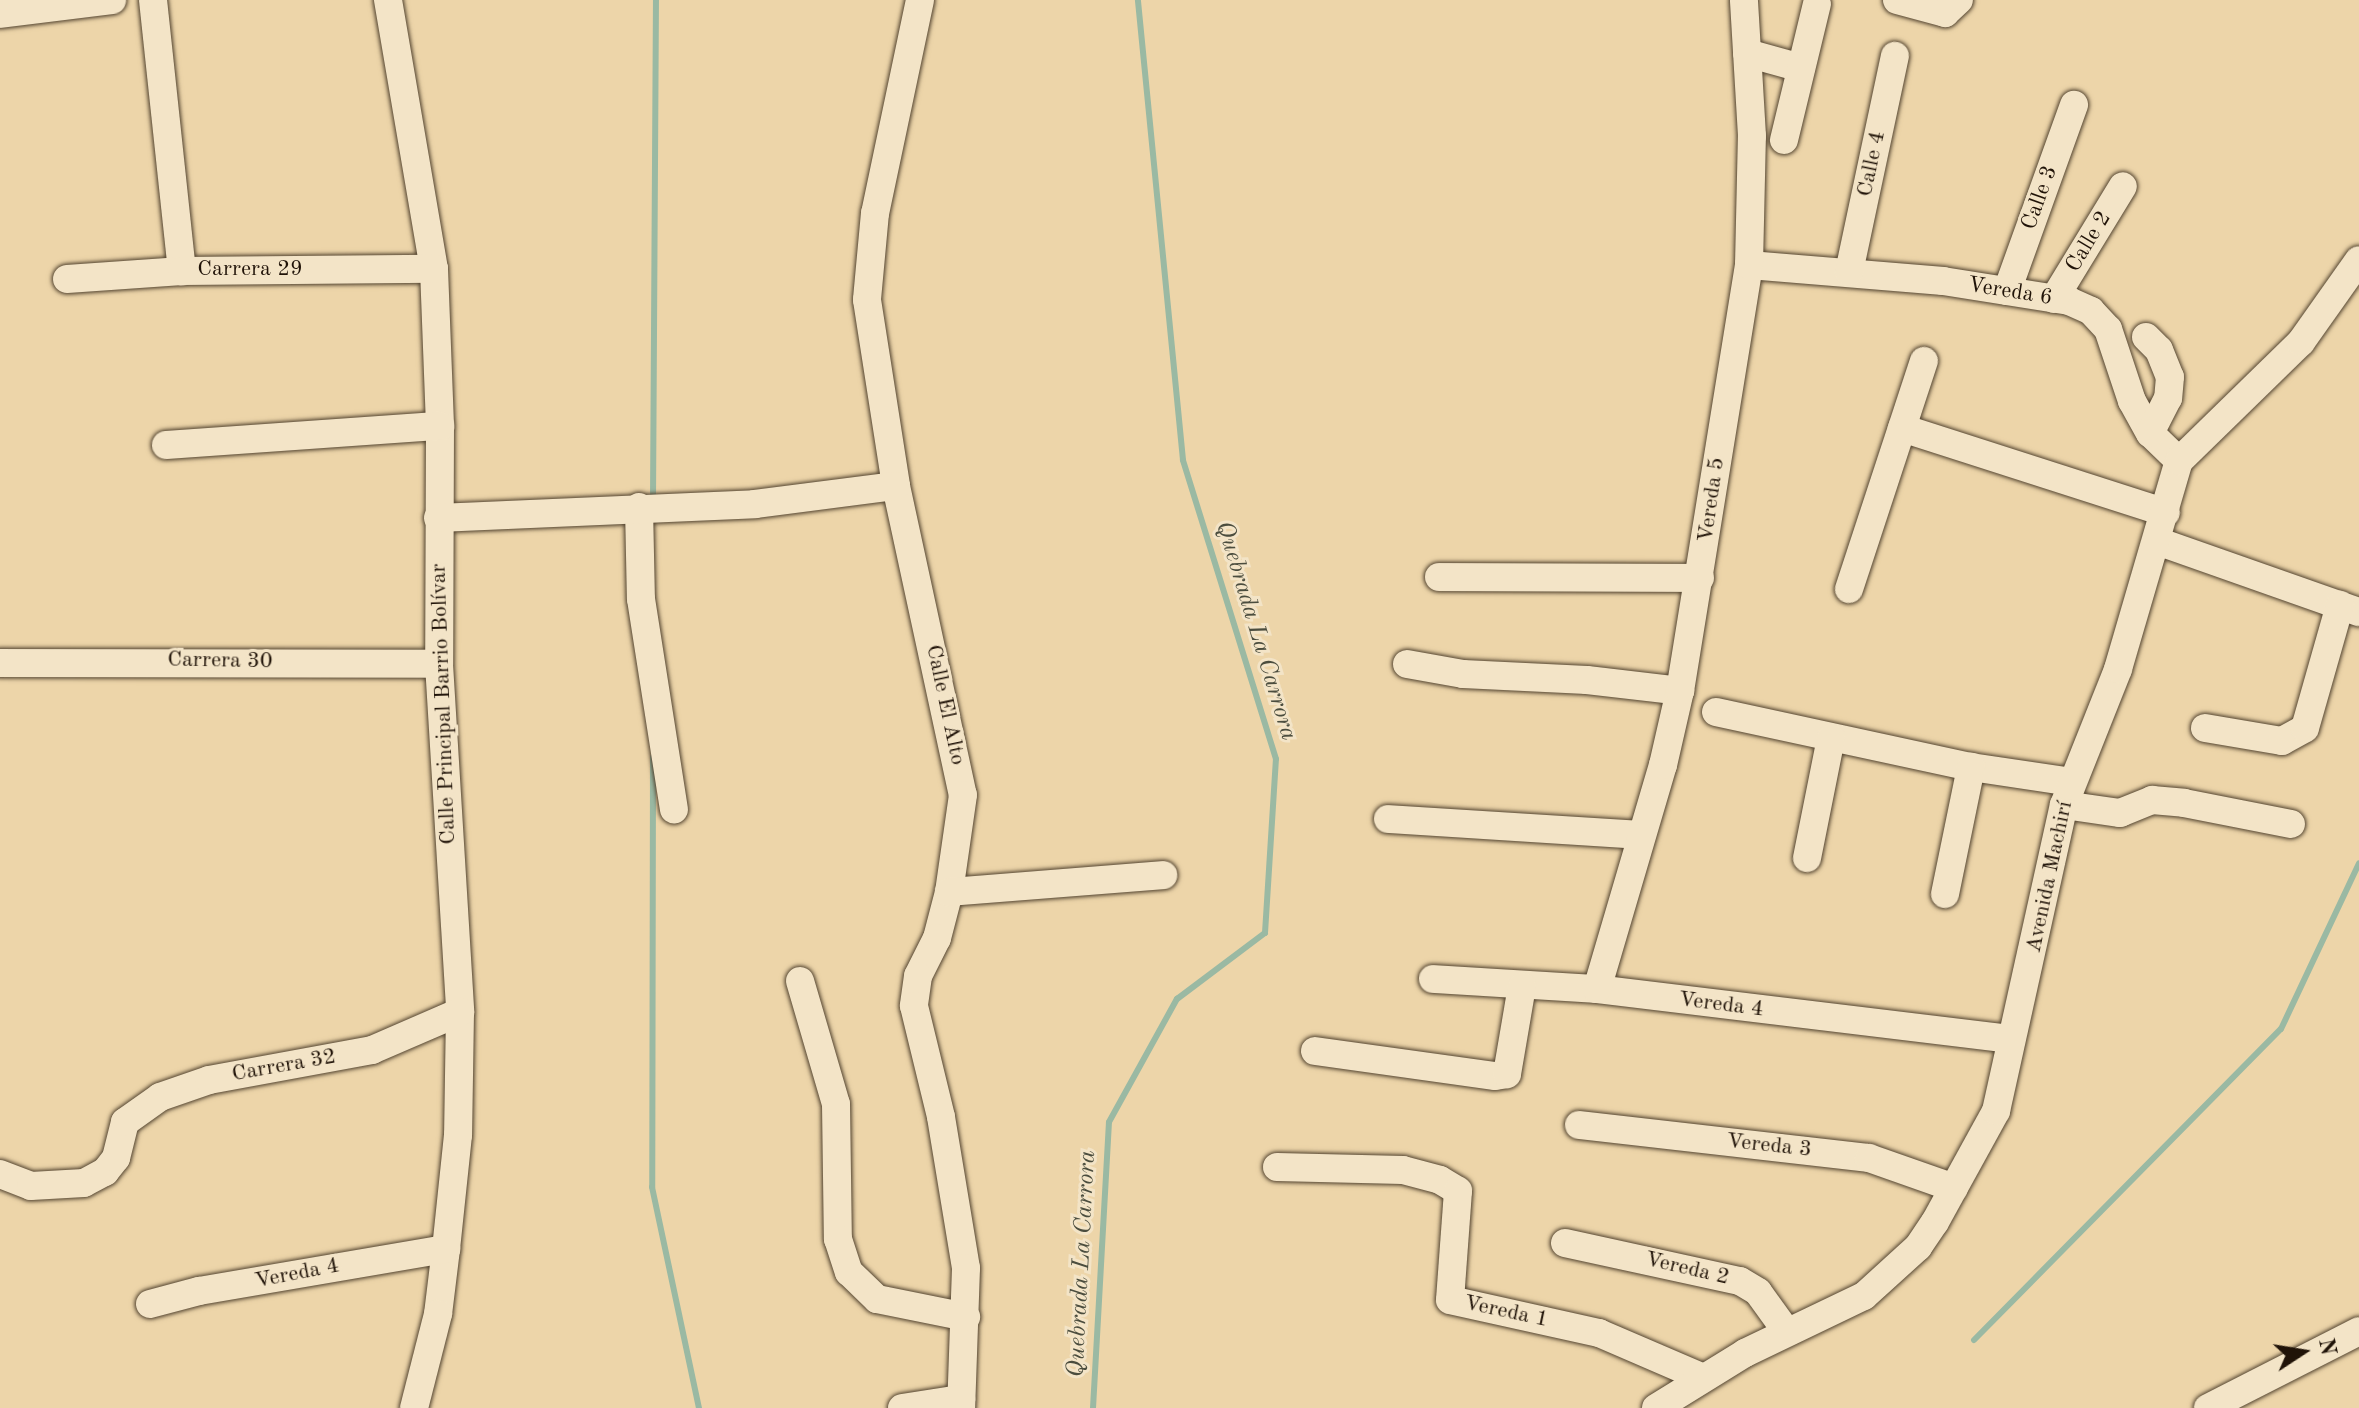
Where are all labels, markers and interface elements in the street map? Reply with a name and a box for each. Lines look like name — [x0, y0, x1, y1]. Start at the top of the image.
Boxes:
street label: Calle 4 — [1852, 129, 1892, 199]
street label: Calle 3 — [2016, 162, 2064, 234]
street label: Calle 2 — [2061, 207, 2117, 277]
street label: Carrera 29 — [197, 257, 303, 283]
street label: Vereda 6 — [1966, 272, 2054, 312]
street label: Vereda 5 — [1693, 456, 1731, 544]
water label: Quebrada La Carrora — [1208, 518, 1302, 744]
street label: Calle Principal Barrio Bolívar — [426, 563, 462, 845]
street label: Calle El Alto — [919, 642, 971, 768]
street label: Carrera 30 — [167, 647, 273, 675]
street label: Avenida Machirí — [2021, 799, 2079, 955]
street label: Vereda 4 — [1677, 987, 1765, 1023]
street label: Carrera 32 — [230, 1044, 338, 1088]
street label: Vereda 3 — [1725, 1128, 1813, 1164]
water label: Quebrada La Carrora — [1063, 1150, 1103, 1378]
street label: Vereda 2 — [1642, 1247, 1732, 1291]
street label: Vereda 4 — [253, 1253, 341, 1295]
street label: Vereda 1 — [1461, 1290, 1551, 1334]
north arrow — [2263, 1312, 2343, 1392]
text: N — [2314, 1337, 2339, 1358]

